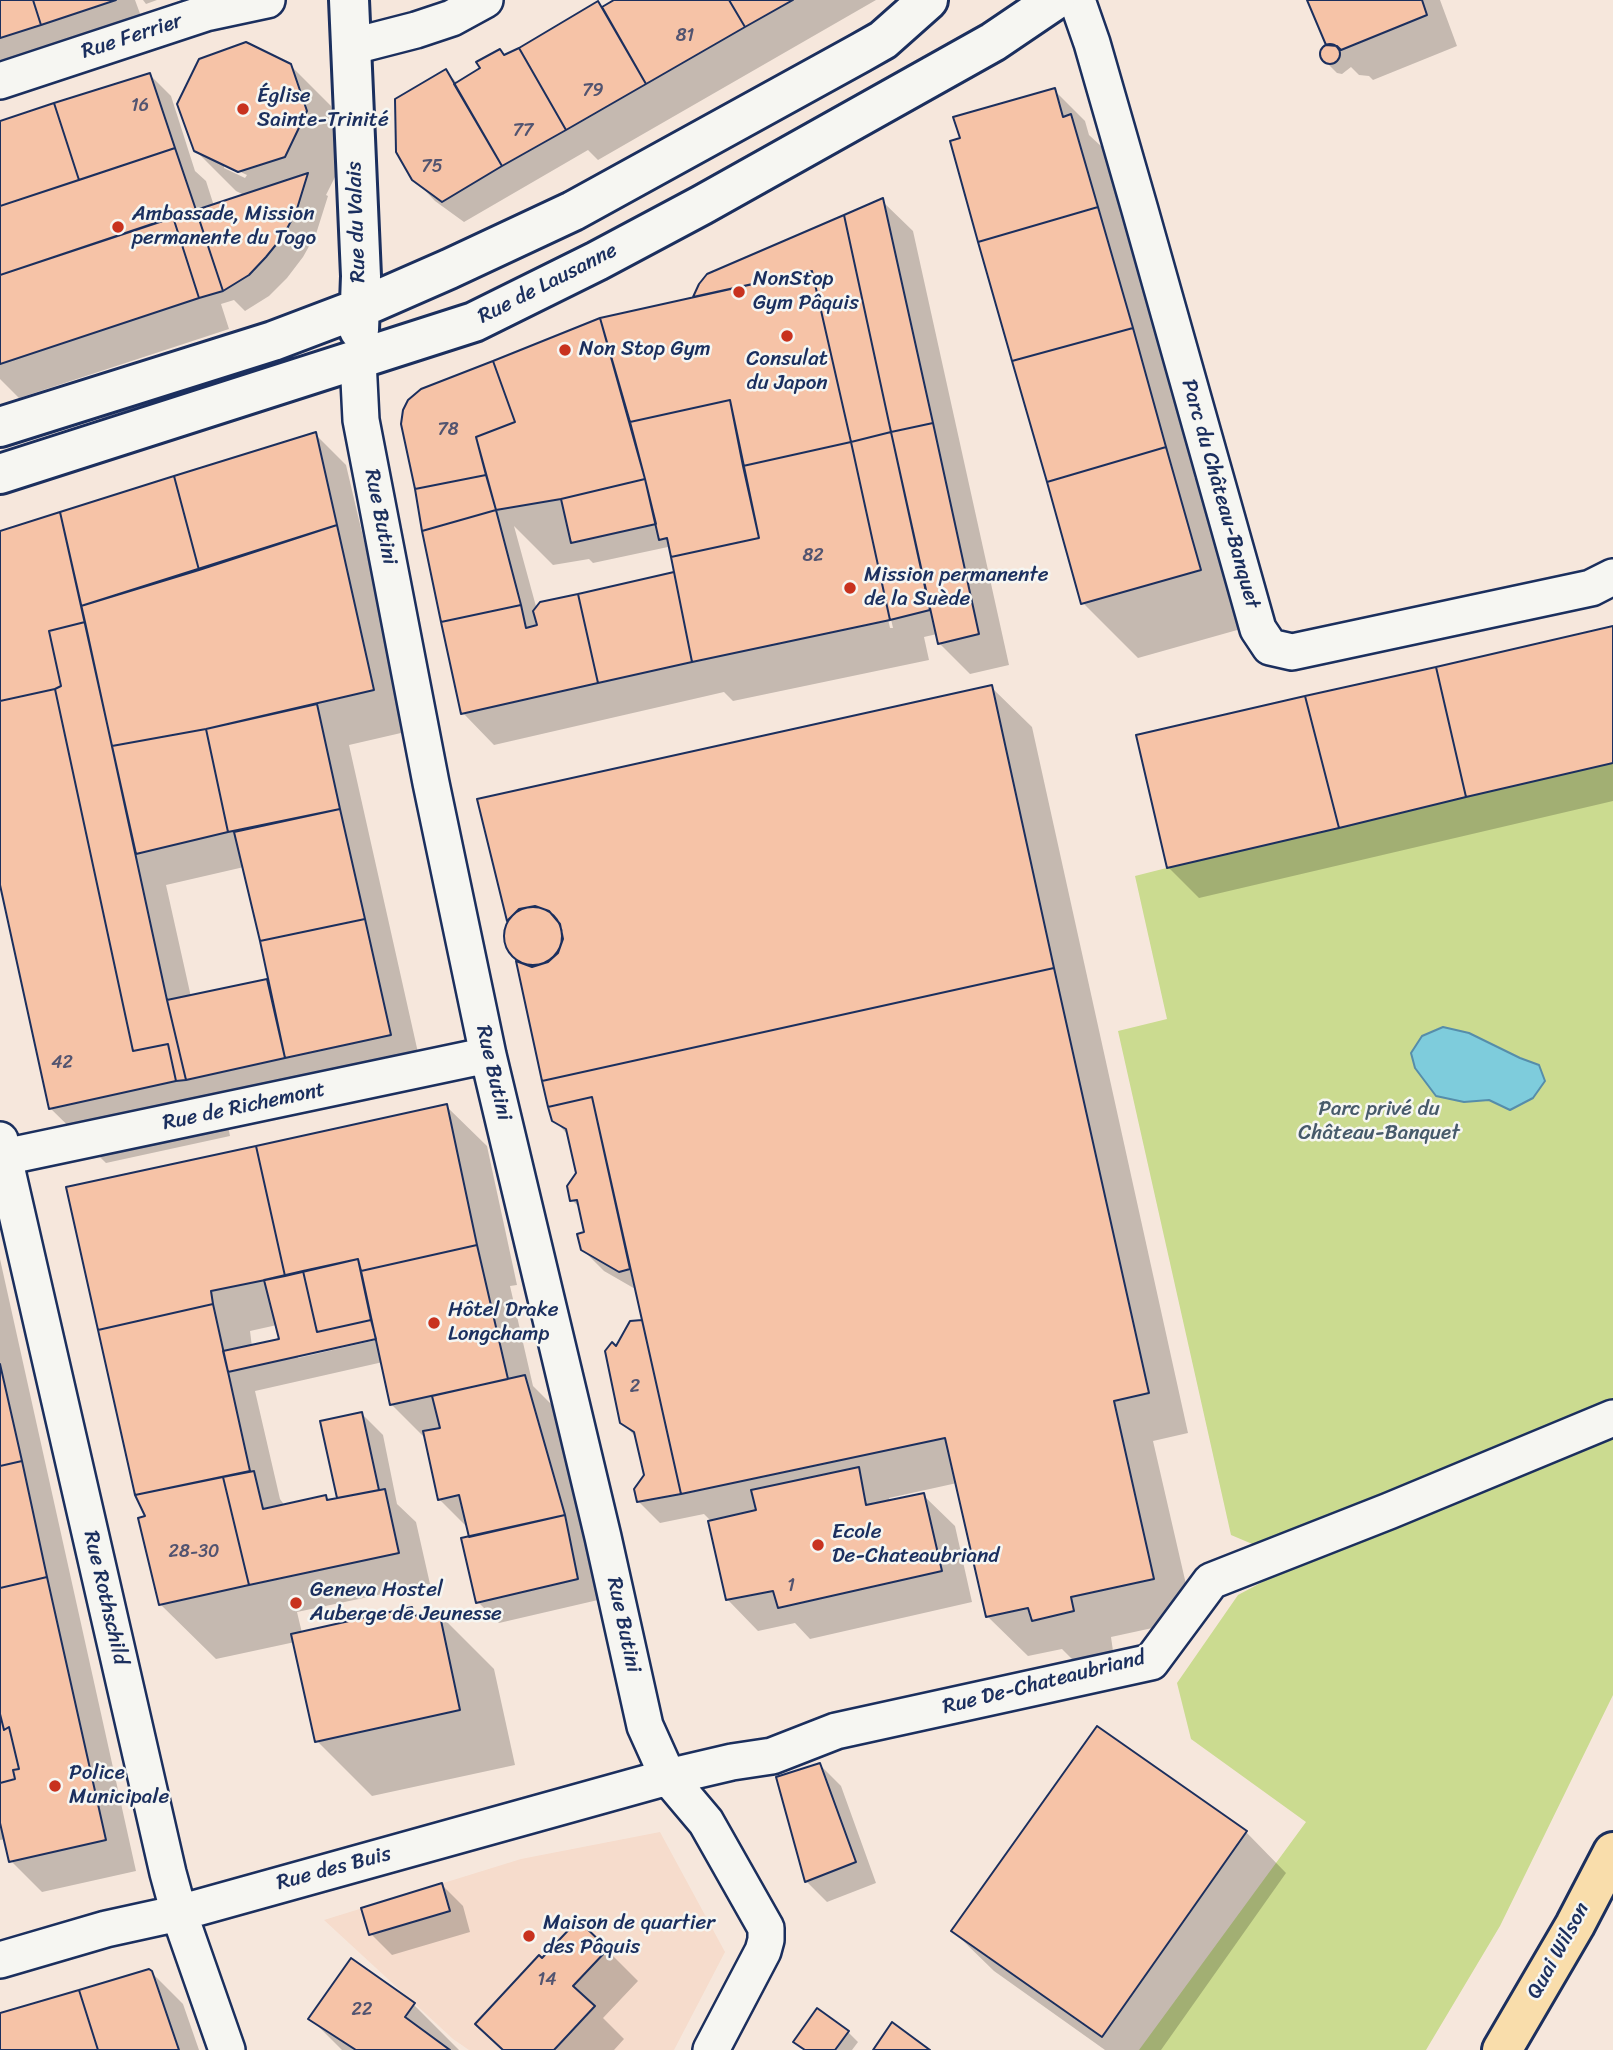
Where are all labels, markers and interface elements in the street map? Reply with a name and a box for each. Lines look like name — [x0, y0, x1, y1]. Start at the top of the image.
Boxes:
street label: Rue Ferrier — [79, 9, 185, 65]
house number: 81 — [676, 25, 694, 47]
house number: 79 — [582, 80, 604, 102]
place label: Église Sainte-Trinité — [257, 84, 389, 134]
house number: 16 — [131, 95, 149, 117]
marker: Église Sainte-Trinité — [235, 101, 251, 117]
house number: 77 — [513, 120, 533, 142]
house number: 75 — [421, 156, 443, 178]
street label: Rue du Valais — [342, 161, 372, 283]
place label: Ambassade, Mission permanente du Togo — [132, 202, 316, 252]
marker: Ambassade, Mission permanente du Togo — [110, 219, 126, 235]
street label: Rue de Lausanne — [474, 238, 622, 330]
place label: NonStop Gym Pâquis — [753, 267, 859, 317]
marker: NonStop Gym Pâquis — [731, 284, 747, 300]
marker: Consulat du Japon — [779, 328, 795, 344]
place label: Non Stop Gym — [579, 337, 711, 363]
marker: Non Stop Gym — [557, 342, 573, 358]
place label: Consulat du Japon — [746, 347, 828, 397]
street label: Parc du Château-Banquet — [1175, 377, 1265, 611]
house number: 78 — [437, 419, 459, 441]
street label: Rue Butini — [358, 467, 402, 567]
house number: 82 — [802, 545, 824, 567]
place label: Mission permanente de la Suède — [864, 563, 1048, 613]
marker: Mission permanente de la Suède — [842, 580, 858, 596]
street label: Rue Butini — [470, 1023, 516, 1123]
house number: 42 — [51, 1052, 73, 1074]
street label: Rue de Richemont — [160, 1077, 328, 1137]
park label: Parc privé du Château-Banquet — [1298, 1097, 1460, 1147]
place label: Hôtel Drake Longchamp — [448, 1298, 559, 1348]
marker: Hôtel Drake Longchamp — [426, 1315, 442, 1331]
house number: 2 — [630, 1376, 640, 1398]
place label: Ecole De-Chateaubriand — [832, 1520, 999, 1570]
street label: Rue Rothschild — [77, 1529, 133, 1667]
marker: Ecole De-Chateaubriand — [810, 1537, 826, 1553]
house number: 28-30 — [169, 1541, 219, 1563]
street label: Rue Butini — [601, 1575, 645, 1675]
house number: 1 — [787, 1575, 795, 1597]
place label: Geneva Hostel Auberge de Jeunesse — [310, 1578, 502, 1628]
marker: Geneva Hostel Auberge de Jeunesse — [288, 1595, 304, 1611]
street label: Rue De-Chateaubriand — [940, 1646, 1148, 1720]
place label: Police Municipale — [69, 1761, 169, 1811]
marker: Police Municipale — [47, 1778, 63, 1794]
street label: Rue des Buis — [274, 1842, 394, 1896]
street label: Quai Wilson — [1522, 1898, 1596, 2004]
place label: Maison de quartier des Pâquis — [543, 1911, 715, 1961]
marker: Maison de quartier des Pâquis — [521, 1928, 537, 1944]
house number: 14 — [538, 1969, 556, 1991]
house number: 22 — [352, 1999, 372, 2021]

